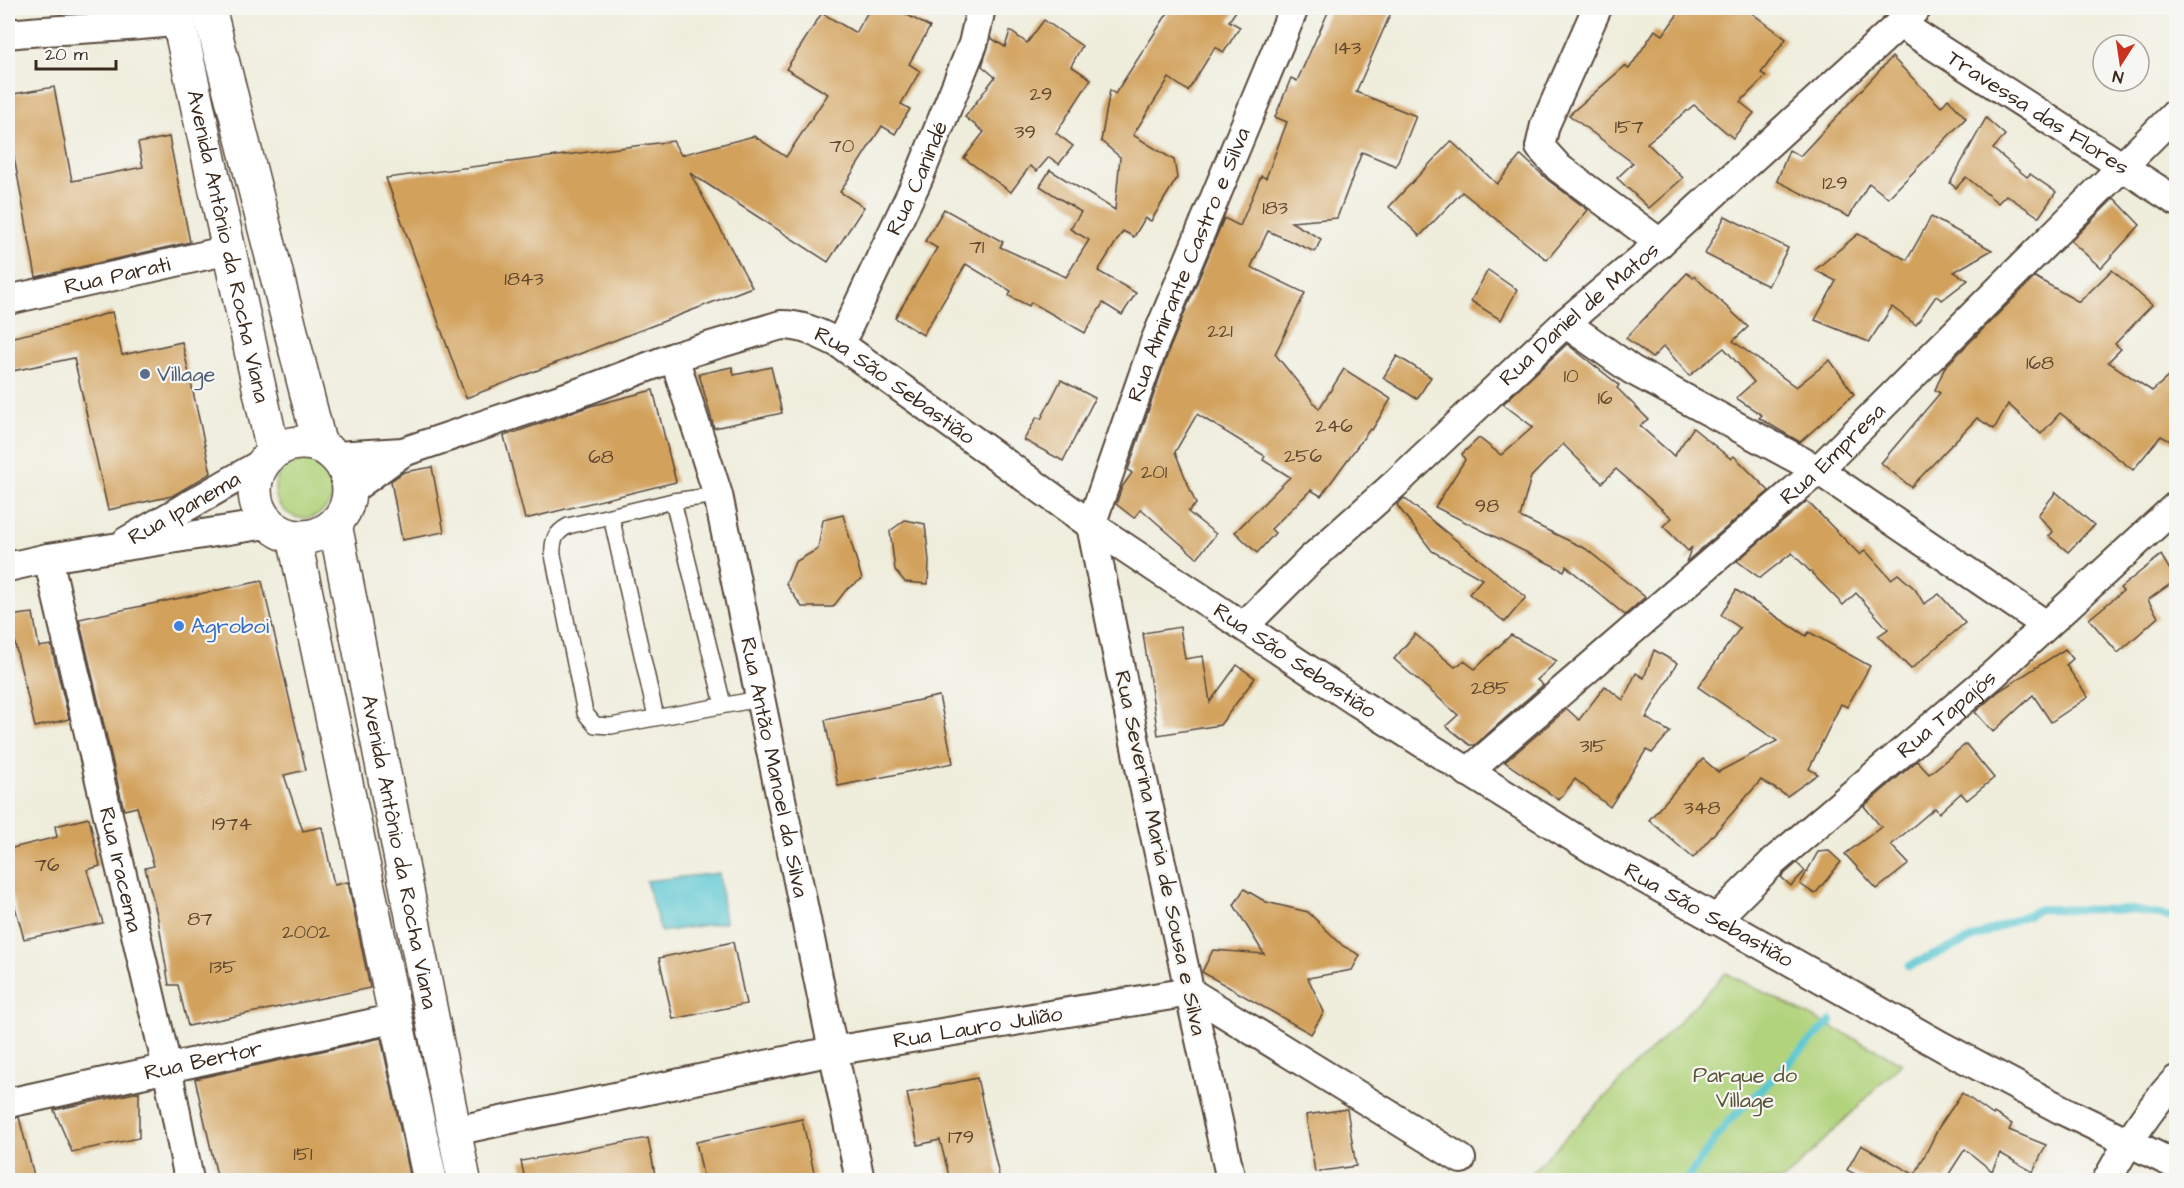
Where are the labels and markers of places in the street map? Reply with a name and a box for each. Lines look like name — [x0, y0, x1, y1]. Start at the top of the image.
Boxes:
place label: Village — [157, 359, 216, 391]
marker: Village — [138, 367, 152, 381]
place label: Agroboi — [191, 611, 269, 643]
marker: Agroboi — [172, 619, 186, 633]

